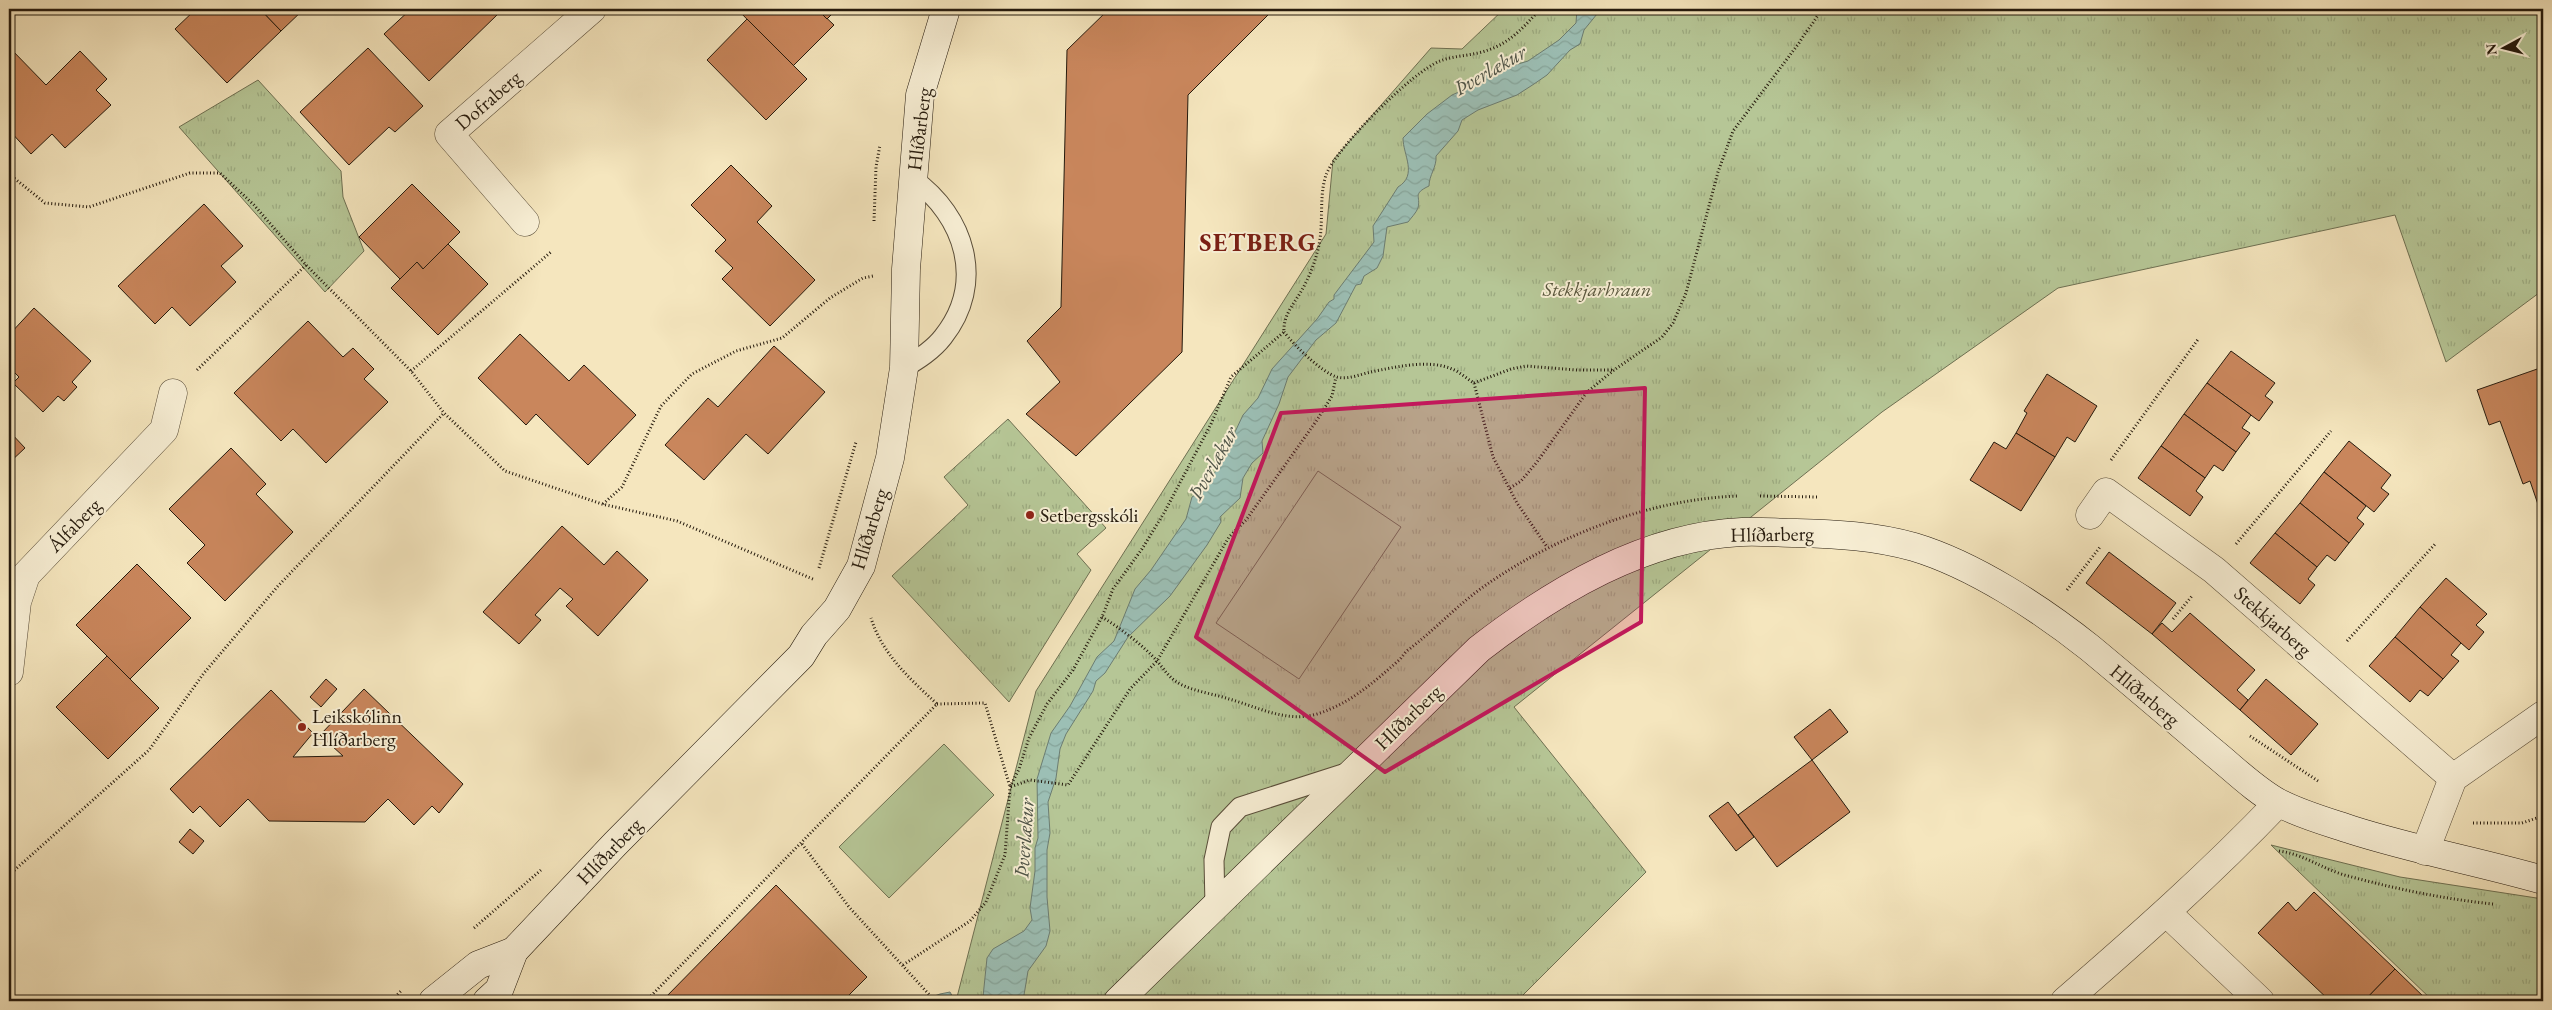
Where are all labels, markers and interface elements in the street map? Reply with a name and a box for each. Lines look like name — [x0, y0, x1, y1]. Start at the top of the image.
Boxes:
north arrow — [2480, 22, 2530, 72]
water label: Þverlækur — [1448, 37, 1532, 102]
text: N — [2481, 42, 2501, 56]
street label: Dofraberg — [449, 64, 527, 136]
street label: Hlíðarberg — [901, 86, 937, 172]
district label: SETBERG — [1199, 226, 1317, 258]
park label: Stekkjarhraun — [1542, 276, 1651, 302]
water label: Þverlækur — [1181, 420, 1244, 505]
street label: Hlíðarberg — [844, 485, 894, 573]
street label: Álfaberg — [41, 492, 106, 558]
place label: Setbergsskóli — [1040, 502, 1139, 528]
marker: Setbergsskóli — [1024, 509, 1036, 521]
street label: Hlíðarberg — [1730, 520, 1814, 548]
street label: Stekkjarberg — [2229, 580, 2318, 662]
street label: Hlíðarberg — [2105, 658, 2186, 732]
street label: Hlíðarberg — [1369, 678, 1447, 755]
place label: Leikskólinn Hlíðarberg — [312, 703, 402, 752]
marker: Leikskólinn Hlíðarberg — [296, 721, 308, 733]
water label: Þverlækur — [1007, 796, 1040, 880]
street label: Hlíðarberg — [571, 812, 648, 890]

